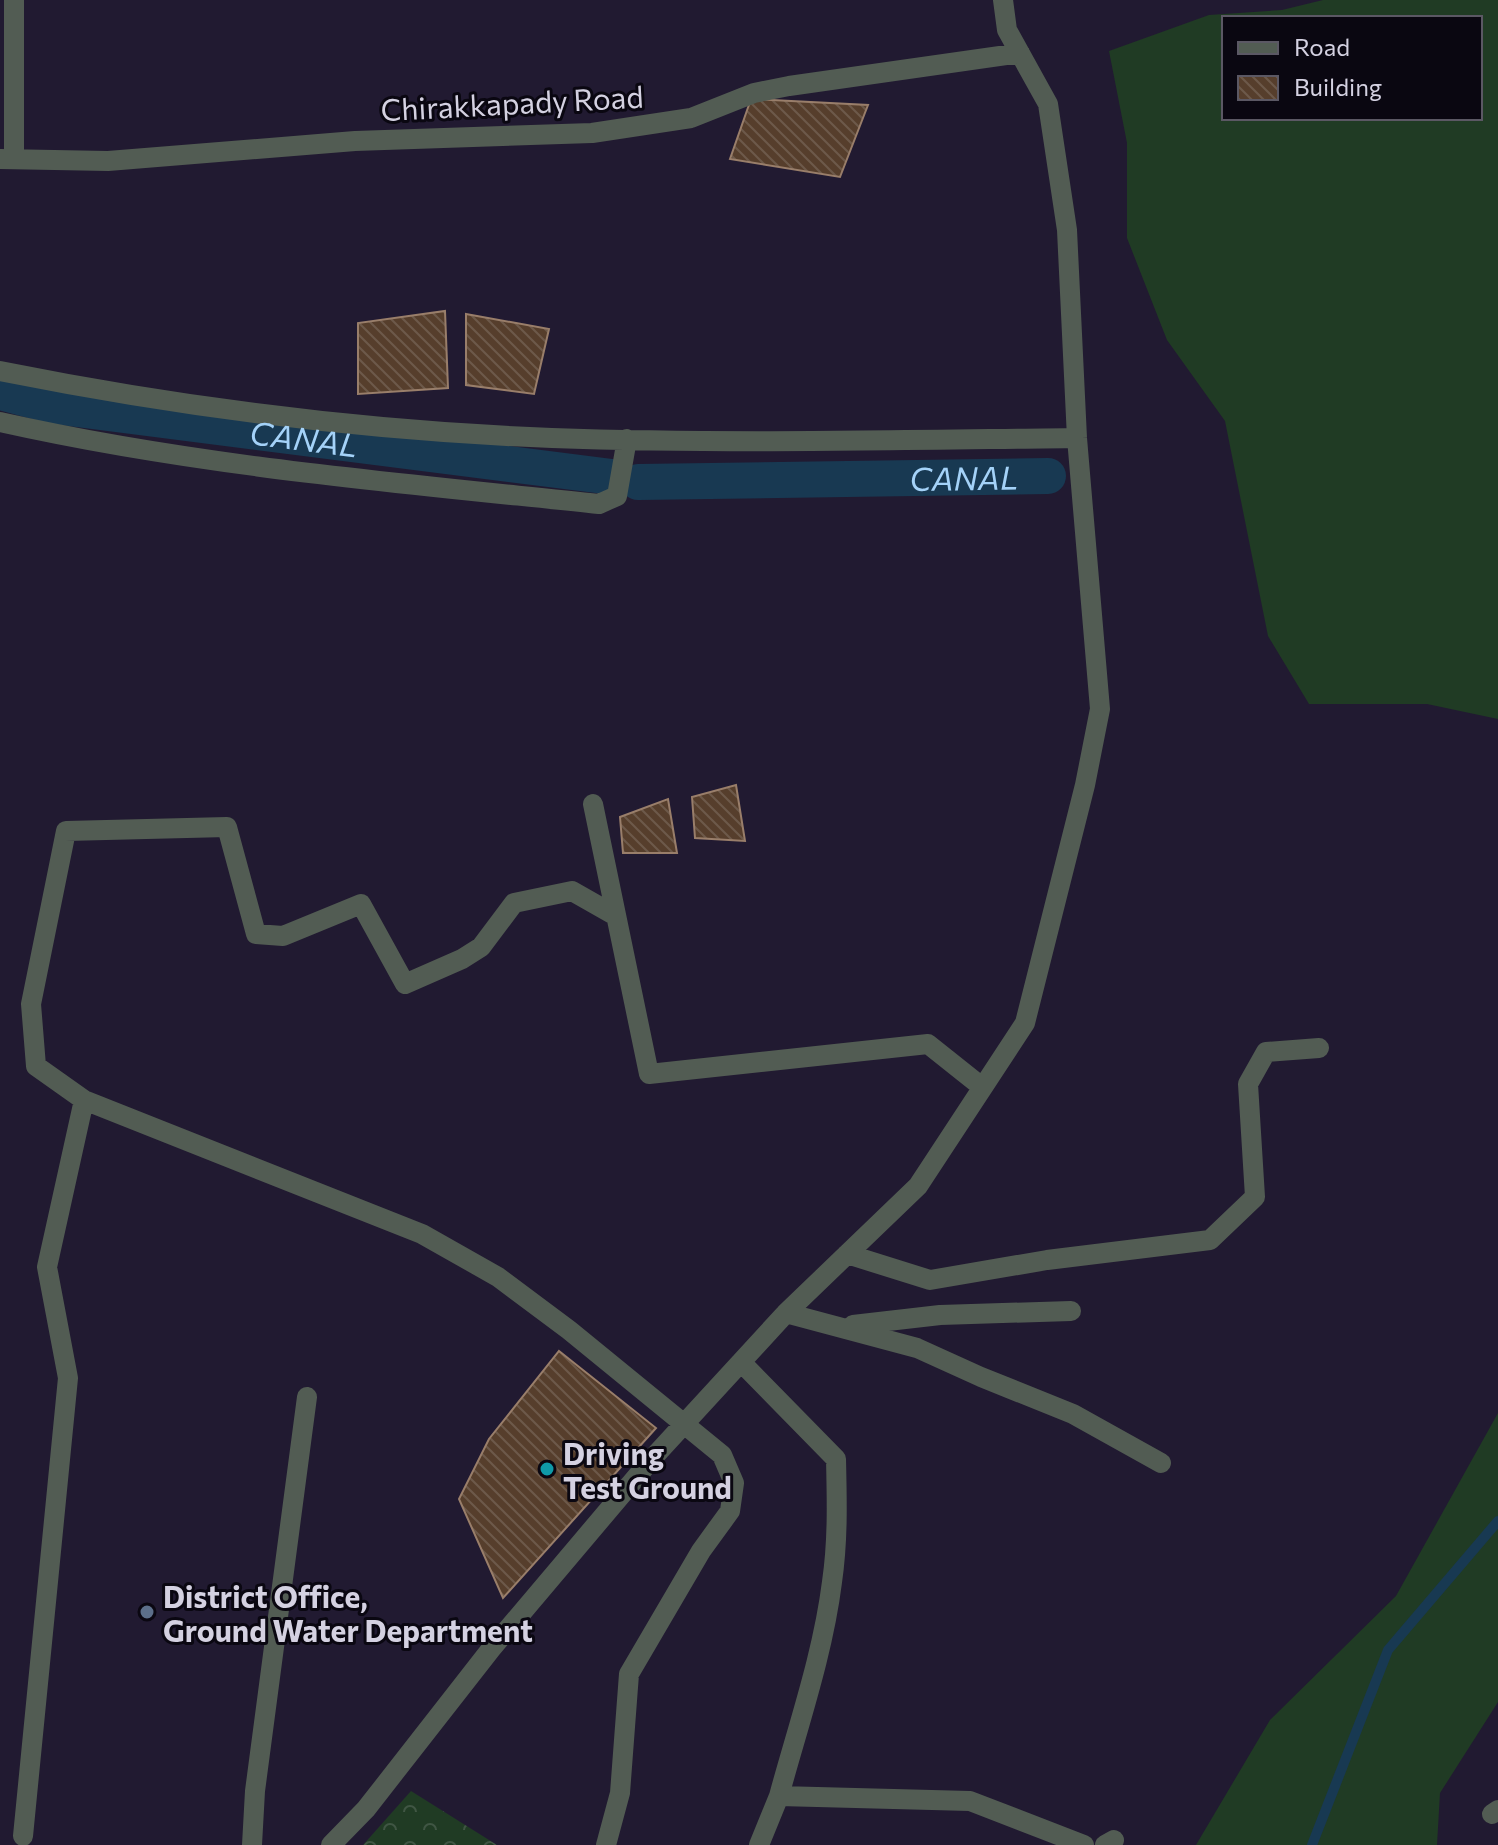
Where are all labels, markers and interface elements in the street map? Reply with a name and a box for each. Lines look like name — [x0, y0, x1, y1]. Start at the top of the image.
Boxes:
legend — [1222, 16, 1482, 120]
text: Road — [1294, 32, 1350, 61]
text: Building — [1294, 72, 1382, 101]
street label: Chirakkapady Road — [380, 77, 644, 127]
water label: CANAL — [248, 411, 361, 465]
water label: CANAL — [909, 456, 1019, 498]
place label: Driving Test Ground — [563, 1434, 732, 1505]
marker: Driving Test Ground — [538, 1460, 556, 1478]
place label: District Office, Ground Water Department — [163, 1577, 533, 1648]
marker: District Office, Ground Water Department — [138, 1603, 156, 1621]

